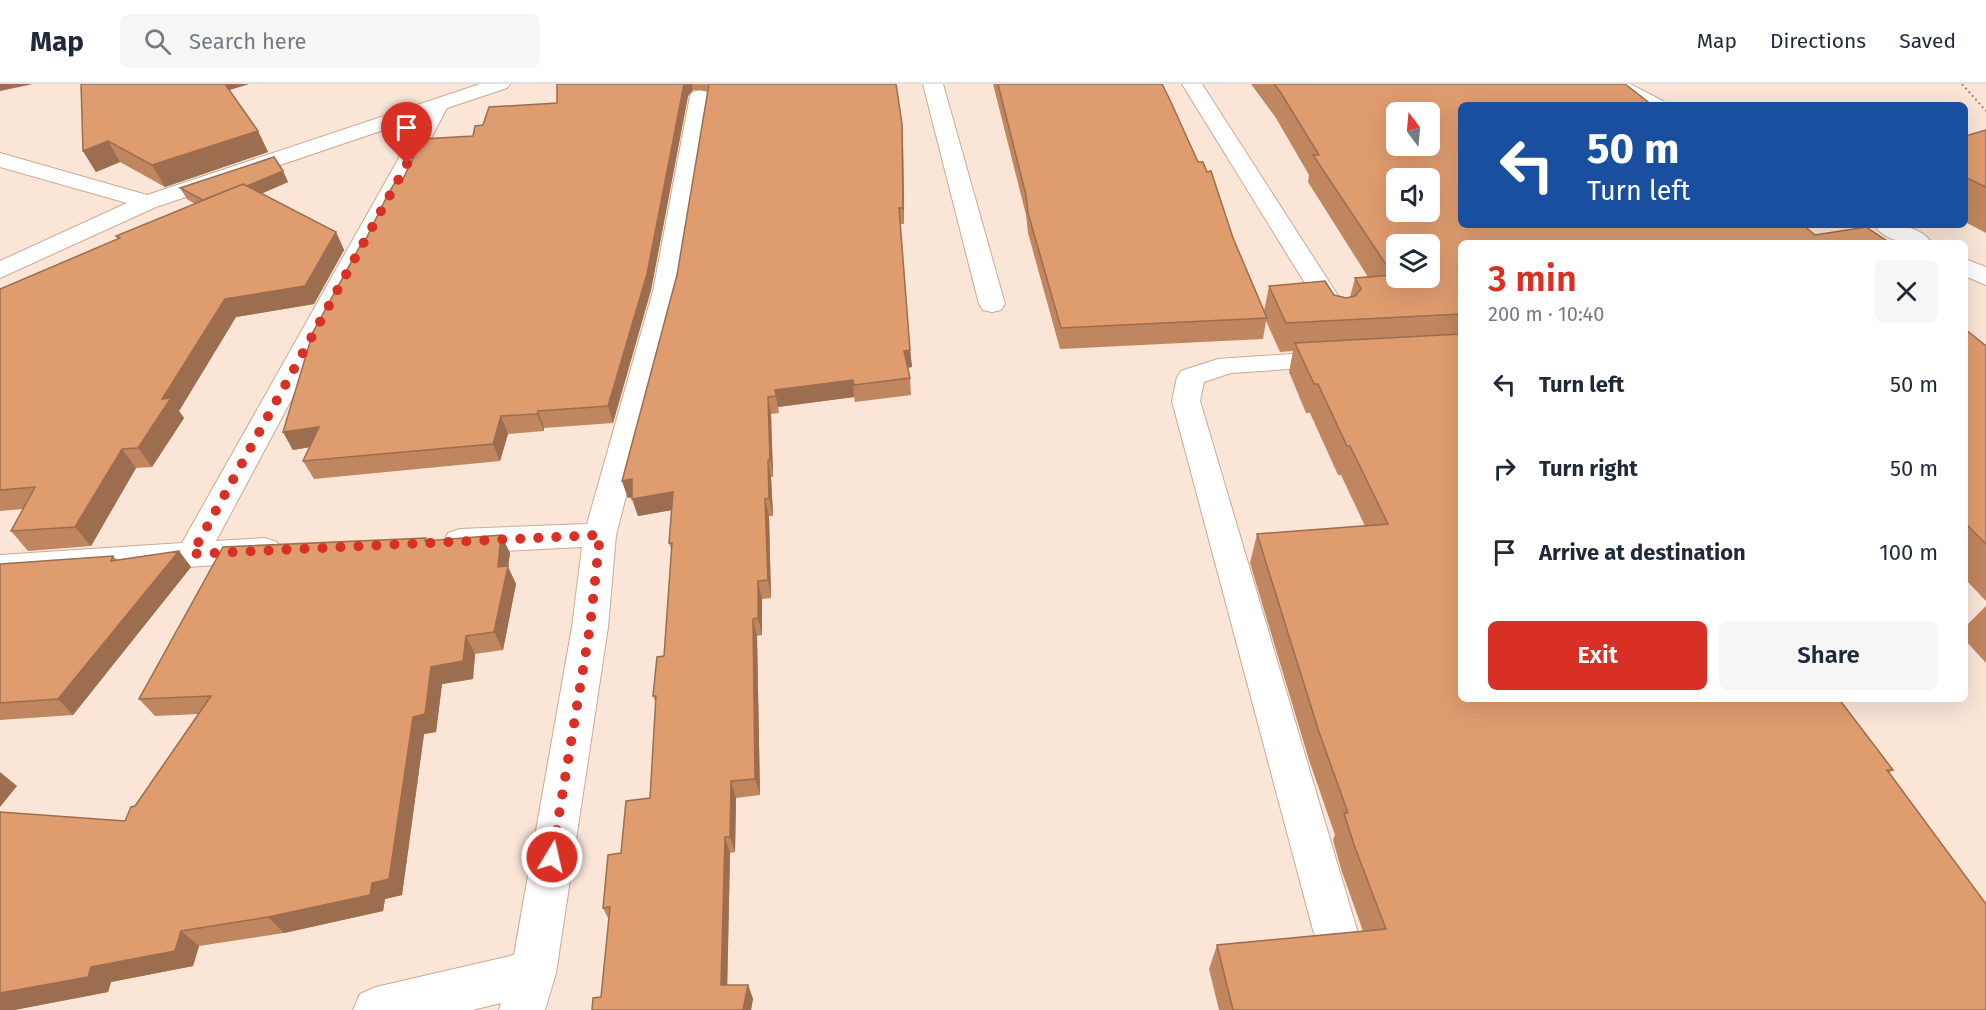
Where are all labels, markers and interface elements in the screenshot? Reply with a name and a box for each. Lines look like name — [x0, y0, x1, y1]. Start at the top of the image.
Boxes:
search box — [120, 14, 540, 68]
text: Map — [30, 25, 84, 58]
icon: search — [141, 25, 174, 58]
text: Search here — [189, 28, 307, 55]
text: Map — [1697, 28, 1737, 54]
text: Directions — [1770, 28, 1866, 54]
text: Saved — [1899, 28, 1956, 54]
pin — [381, 102, 432, 164]
north arrow — [1386, 102, 1440, 156]
map controls — [1386, 102, 1440, 288]
icon: arrive — [390, 111, 423, 144]
text: 50 m — [1587, 124, 1680, 174]
icon: left — [1488, 126, 1566, 204]
button: sound — [1386, 168, 1440, 222]
text: Turn left — [1587, 175, 1690, 207]
button: layers — [1386, 234, 1440, 288]
text: 3 min — [1488, 257, 1577, 301]
button: close — [1875, 260, 1938, 323]
text: 200 m · 10:40 — [1488, 302, 1604, 326]
icon: left — [1488, 368, 1521, 401]
text: Turn left — [1539, 371, 1624, 398]
text: 50 m — [1890, 371, 1938, 398]
icon: right — [1488, 452, 1521, 485]
text: Turn right — [1539, 455, 1638, 482]
text: 50 m — [1890, 455, 1938, 482]
icon: arrive — [1488, 536, 1521, 569]
text: Arrive at destination — [1539, 539, 1746, 566]
text: 100 m — [1879, 539, 1938, 566]
button: Exit — [1488, 621, 1707, 690]
button: Share — [1719, 621, 1938, 690]
position arrow — [520, 825, 584, 889]

